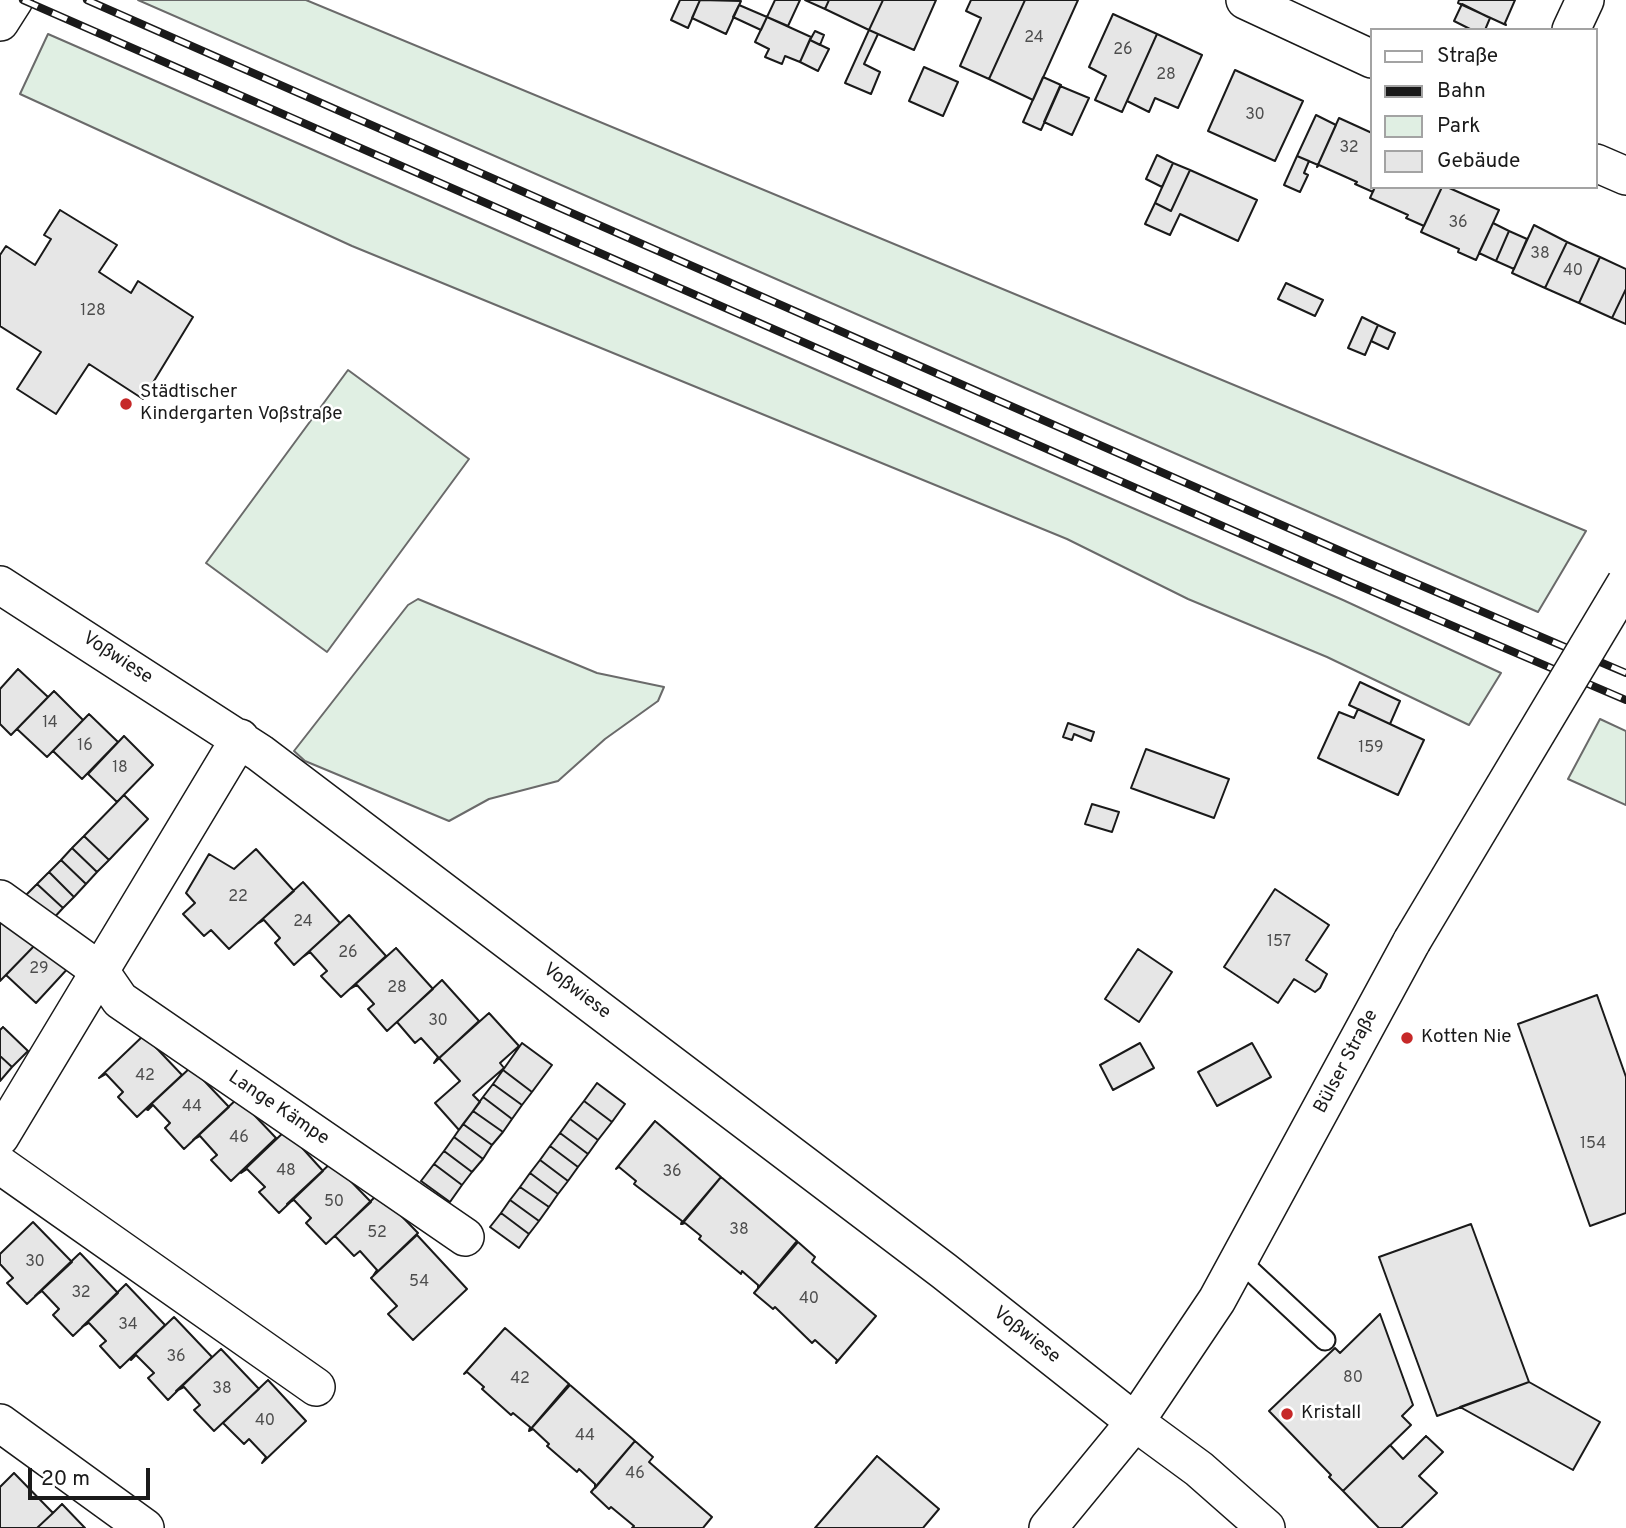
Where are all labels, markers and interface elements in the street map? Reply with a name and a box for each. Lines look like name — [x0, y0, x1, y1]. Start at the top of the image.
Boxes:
legend — [1370, 28, 1598, 189]
house number: 24 — [1024, 29, 1044, 49]
house number: 26 — [1113, 41, 1133, 61]
text: Straße — [1437, 43, 1498, 70]
house number: 28 — [1156, 66, 1176, 86]
text: Bahn — [1437, 78, 1486, 105]
house number: 30 — [1245, 106, 1265, 126]
text: Park — [1437, 113, 1480, 140]
house number: 32 — [1339, 139, 1359, 159]
text: Gebäude — [1437, 148, 1520, 175]
house number: 36 — [1448, 214, 1468, 234]
house number: 38 — [1530, 245, 1550, 265]
house number: 40 — [1563, 262, 1583, 282]
house number: 128 — [80, 302, 106, 322]
place label: Städtischer Kindergarten Voßstraße — [140, 382, 342, 426]
marker: Städtischer Kindergarten Voßstraße — [118, 396, 134, 412]
street label: Voßwiese — [78, 628, 156, 690]
house number: 14 — [42, 714, 58, 734]
house number: 16 — [77, 737, 93, 757]
house number: 159 — [1358, 739, 1384, 759]
house number: 18 — [112, 759, 128, 779]
house number: 22 — [228, 888, 248, 908]
house number: 24 — [293, 913, 313, 933]
house number: 157 — [1267, 933, 1291, 953]
house number: 26 — [338, 944, 358, 964]
street label: Voßwiese — [538, 959, 614, 1025]
house number: 29 — [29, 960, 49, 980]
house number: 28 — [387, 979, 407, 999]
street label: Bülser Straße — [1310, 1006, 1384, 1118]
house number: 30 — [428, 1012, 448, 1032]
place label: Kotten Nie — [1421, 1027, 1511, 1049]
marker: Kotten Nie — [1399, 1030, 1415, 1046]
house number: 42 — [135, 1067, 155, 1087]
street label: Lange Kämpe — [223, 1067, 333, 1151]
house number: 44 — [182, 1098, 202, 1118]
house number: 46 — [229, 1129, 249, 1149]
house number: 154 — [1580, 1135, 1606, 1155]
house number: 48 — [276, 1162, 296, 1182]
house number: 36 — [662, 1163, 682, 1183]
house number: 50 — [324, 1193, 344, 1213]
house number: 38 — [729, 1221, 749, 1241]
house number: 52 — [367, 1224, 387, 1244]
house number: 30 — [25, 1253, 45, 1273]
house number: 54 — [409, 1273, 429, 1293]
house number: 32 — [71, 1284, 91, 1304]
house number: 40 — [799, 1290, 819, 1310]
street label: Voßwiese — [988, 1303, 1064, 1369]
house number: 34 — [118, 1316, 138, 1336]
house number: 36 — [166, 1348, 186, 1368]
house number: 80 — [1343, 1369, 1363, 1389]
house number: 42 — [510, 1370, 530, 1390]
house number: 38 — [212, 1380, 232, 1400]
place label: Kristall — [1301, 1403, 1361, 1425]
marker: Kristall — [1279, 1406, 1295, 1422]
house number: 40 — [255, 1412, 275, 1432]
house number: 44 — [575, 1427, 595, 1447]
scale bar — [32, 1454, 154, 1498]
house number: 46 — [625, 1465, 645, 1485]
text: 20 m — [41, 1466, 90, 1493]

